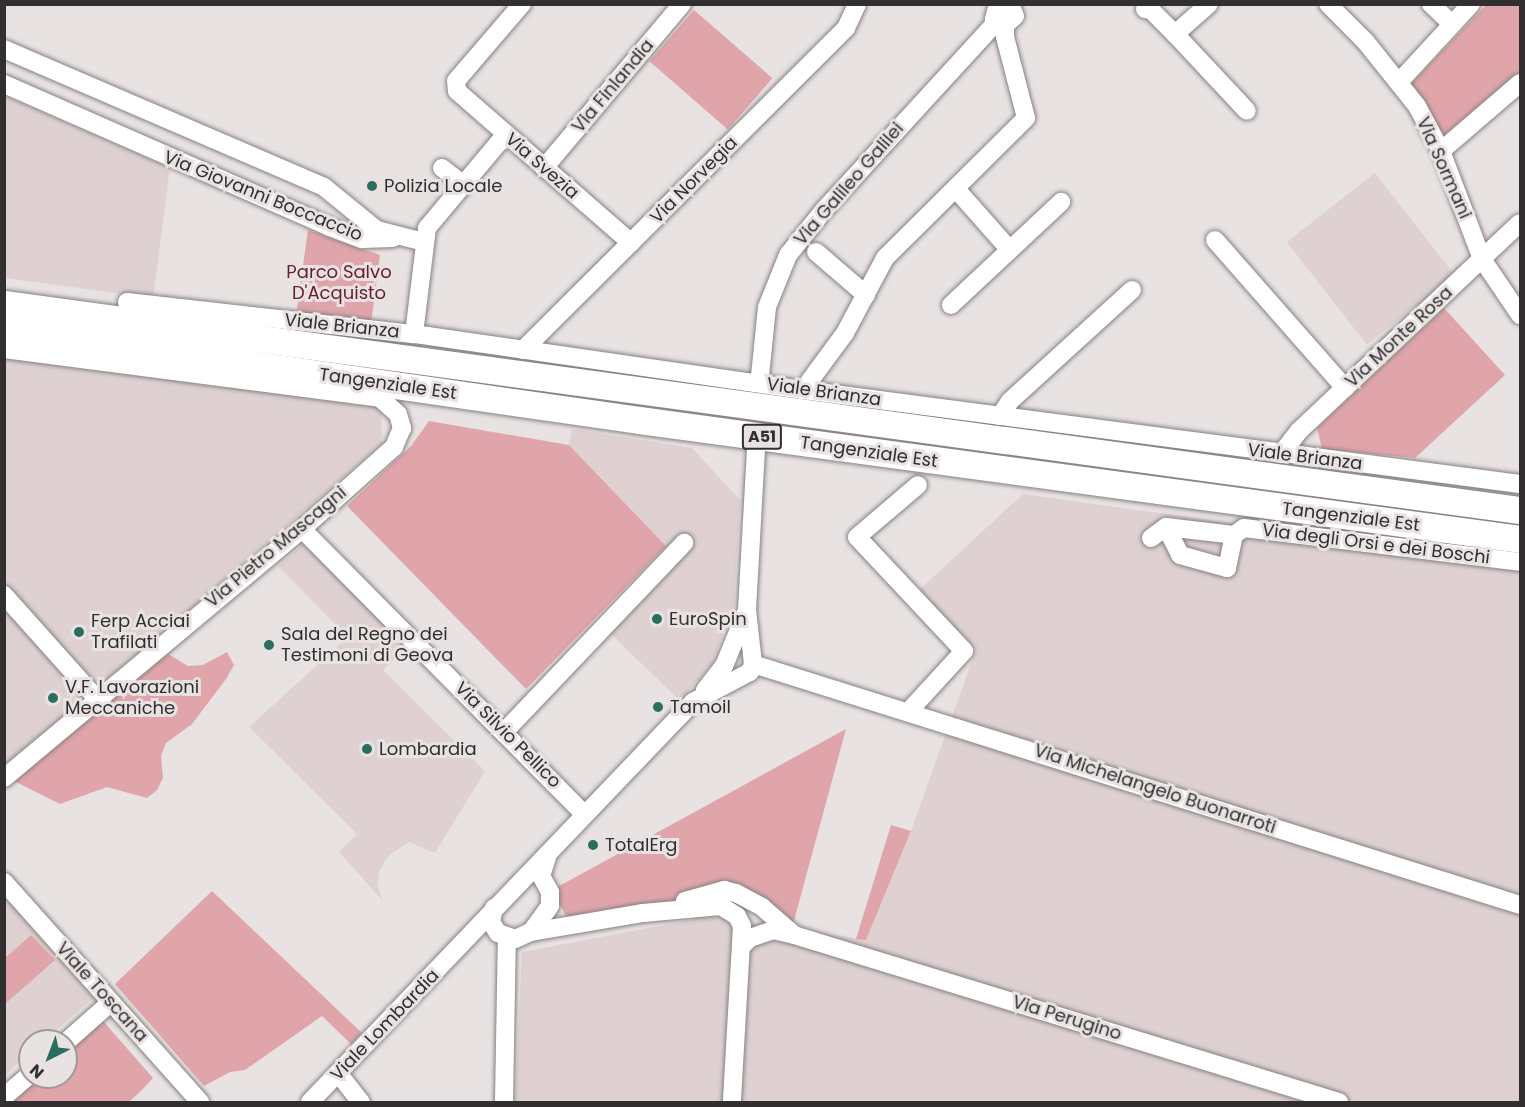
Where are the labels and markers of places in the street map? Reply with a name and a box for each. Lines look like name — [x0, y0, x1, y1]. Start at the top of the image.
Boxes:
place label: Polizia Locale — [384, 175, 502, 197]
marker: Polizia Locale — [365, 179, 379, 193]
place label: EuroSpin — [669, 608, 747, 630]
place label: Ferp Acciai Trafilati — [91, 611, 190, 654]
marker: EuroSpin — [650, 612, 664, 626]
place label: Sala del Regno dei Testimoni di Geova — [281, 624, 453, 666]
marker: Ferp Acciai Trafilati — [72, 625, 86, 639]
marker: Sala del Regno dei Testimoni di Geova — [262, 638, 276, 652]
place label: V.F. Lavorazioni Meccaniche — [65, 677, 199, 720]
marker: V.F. Lavorazioni Meccaniche — [46, 691, 60, 705]
place label: Tamoil — [670, 696, 731, 718]
marker: Tamoil — [651, 700, 665, 714]
place label: Lombardia — [379, 738, 477, 760]
marker: Lombardia — [360, 742, 374, 756]
place label: TotalErg — [605, 834, 678, 856]
marker: TotalErg — [586, 838, 600, 852]

